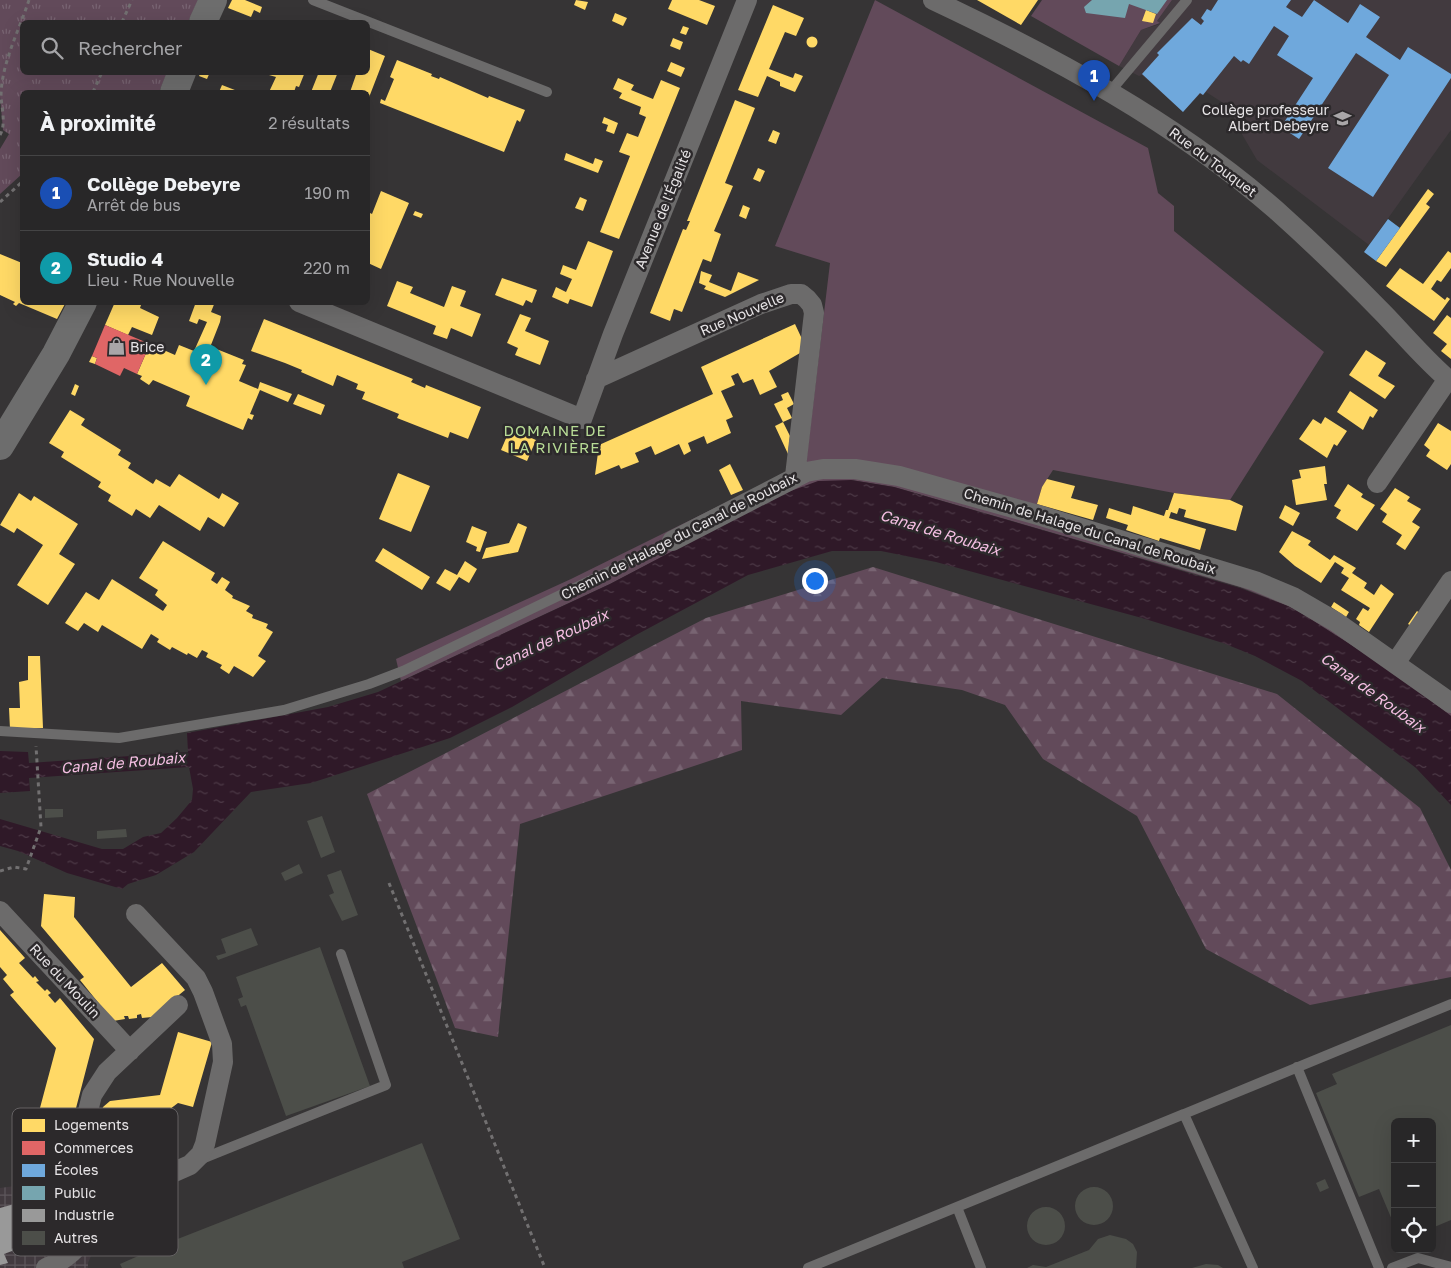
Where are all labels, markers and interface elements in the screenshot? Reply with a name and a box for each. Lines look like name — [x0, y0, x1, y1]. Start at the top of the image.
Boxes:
search box — [20, 20, 370, 75]
icon: search — [38, 34, 66, 62]
text: Rechercher — [78, 36, 183, 59]
pin: 1 — [1078, 60, 1110, 101]
place label: Collège professeur Albert Debeyre — [1202, 101, 1330, 134]
school or university icon: Collège professeur Albert Debeyre — [1333, 108, 1353, 128]
text: À proximité — [40, 110, 156, 136]
text: 2 résultats — [268, 113, 350, 133]
street label: Rue du Touquet — [1166, 123, 1260, 200]
street label: Avenue de l'Égalité — [631, 147, 694, 271]
text: Collège Debeyre — [87, 172, 240, 195]
text: 1 — [52, 183, 60, 203]
text: 190 m — [304, 183, 350, 203]
text: Arrêt de bus — [87, 195, 181, 215]
text: Studio 4 — [87, 247, 163, 270]
text: 2 — [51, 258, 61, 278]
text: 220 m — [303, 258, 350, 278]
text: Lieu · Rue Nouvelle — [87, 270, 234, 290]
street label: Rue Nouvelle — [697, 288, 786, 339]
shop icon: Brice — [106, 337, 126, 357]
place label: Brice — [130, 338, 164, 355]
pin: 2 — [190, 344, 222, 385]
district label: DOMAINE DE LA RIVIÈRE — [503, 421, 607, 456]
street label: Chemin de Halage du Canal de Roubaix — [558, 468, 800, 603]
street label: Chemin de Halage du Canal de Roubaix — [962, 484, 1219, 577]
water label: Canal de Roubaix — [878, 505, 1004, 559]
your location — [802, 568, 828, 594]
water label: Canal de Roubaix — [490, 604, 612, 674]
water label: Canal de Roubaix — [1318, 648, 1431, 737]
water label: Canal de Roubaix — [60, 747, 188, 776]
street label: Rue du Moulin — [27, 940, 104, 1021]
legend — [12, 1108, 178, 1256]
text: Logements — [54, 1116, 129, 1133]
map controls — [1391, 1118, 1436, 1253]
button: + — [1391, 1118, 1436, 1163]
text: Commerces — [54, 1139, 133, 1156]
text: Écoles — [54, 1161, 98, 1178]
button: − — [1391, 1163, 1436, 1208]
text: Public — [54, 1184, 96, 1201]
text: Industrie — [54, 1206, 114, 1223]
button: locate — [1391, 1208, 1436, 1253]
text: Autres — [54, 1229, 98, 1246]

